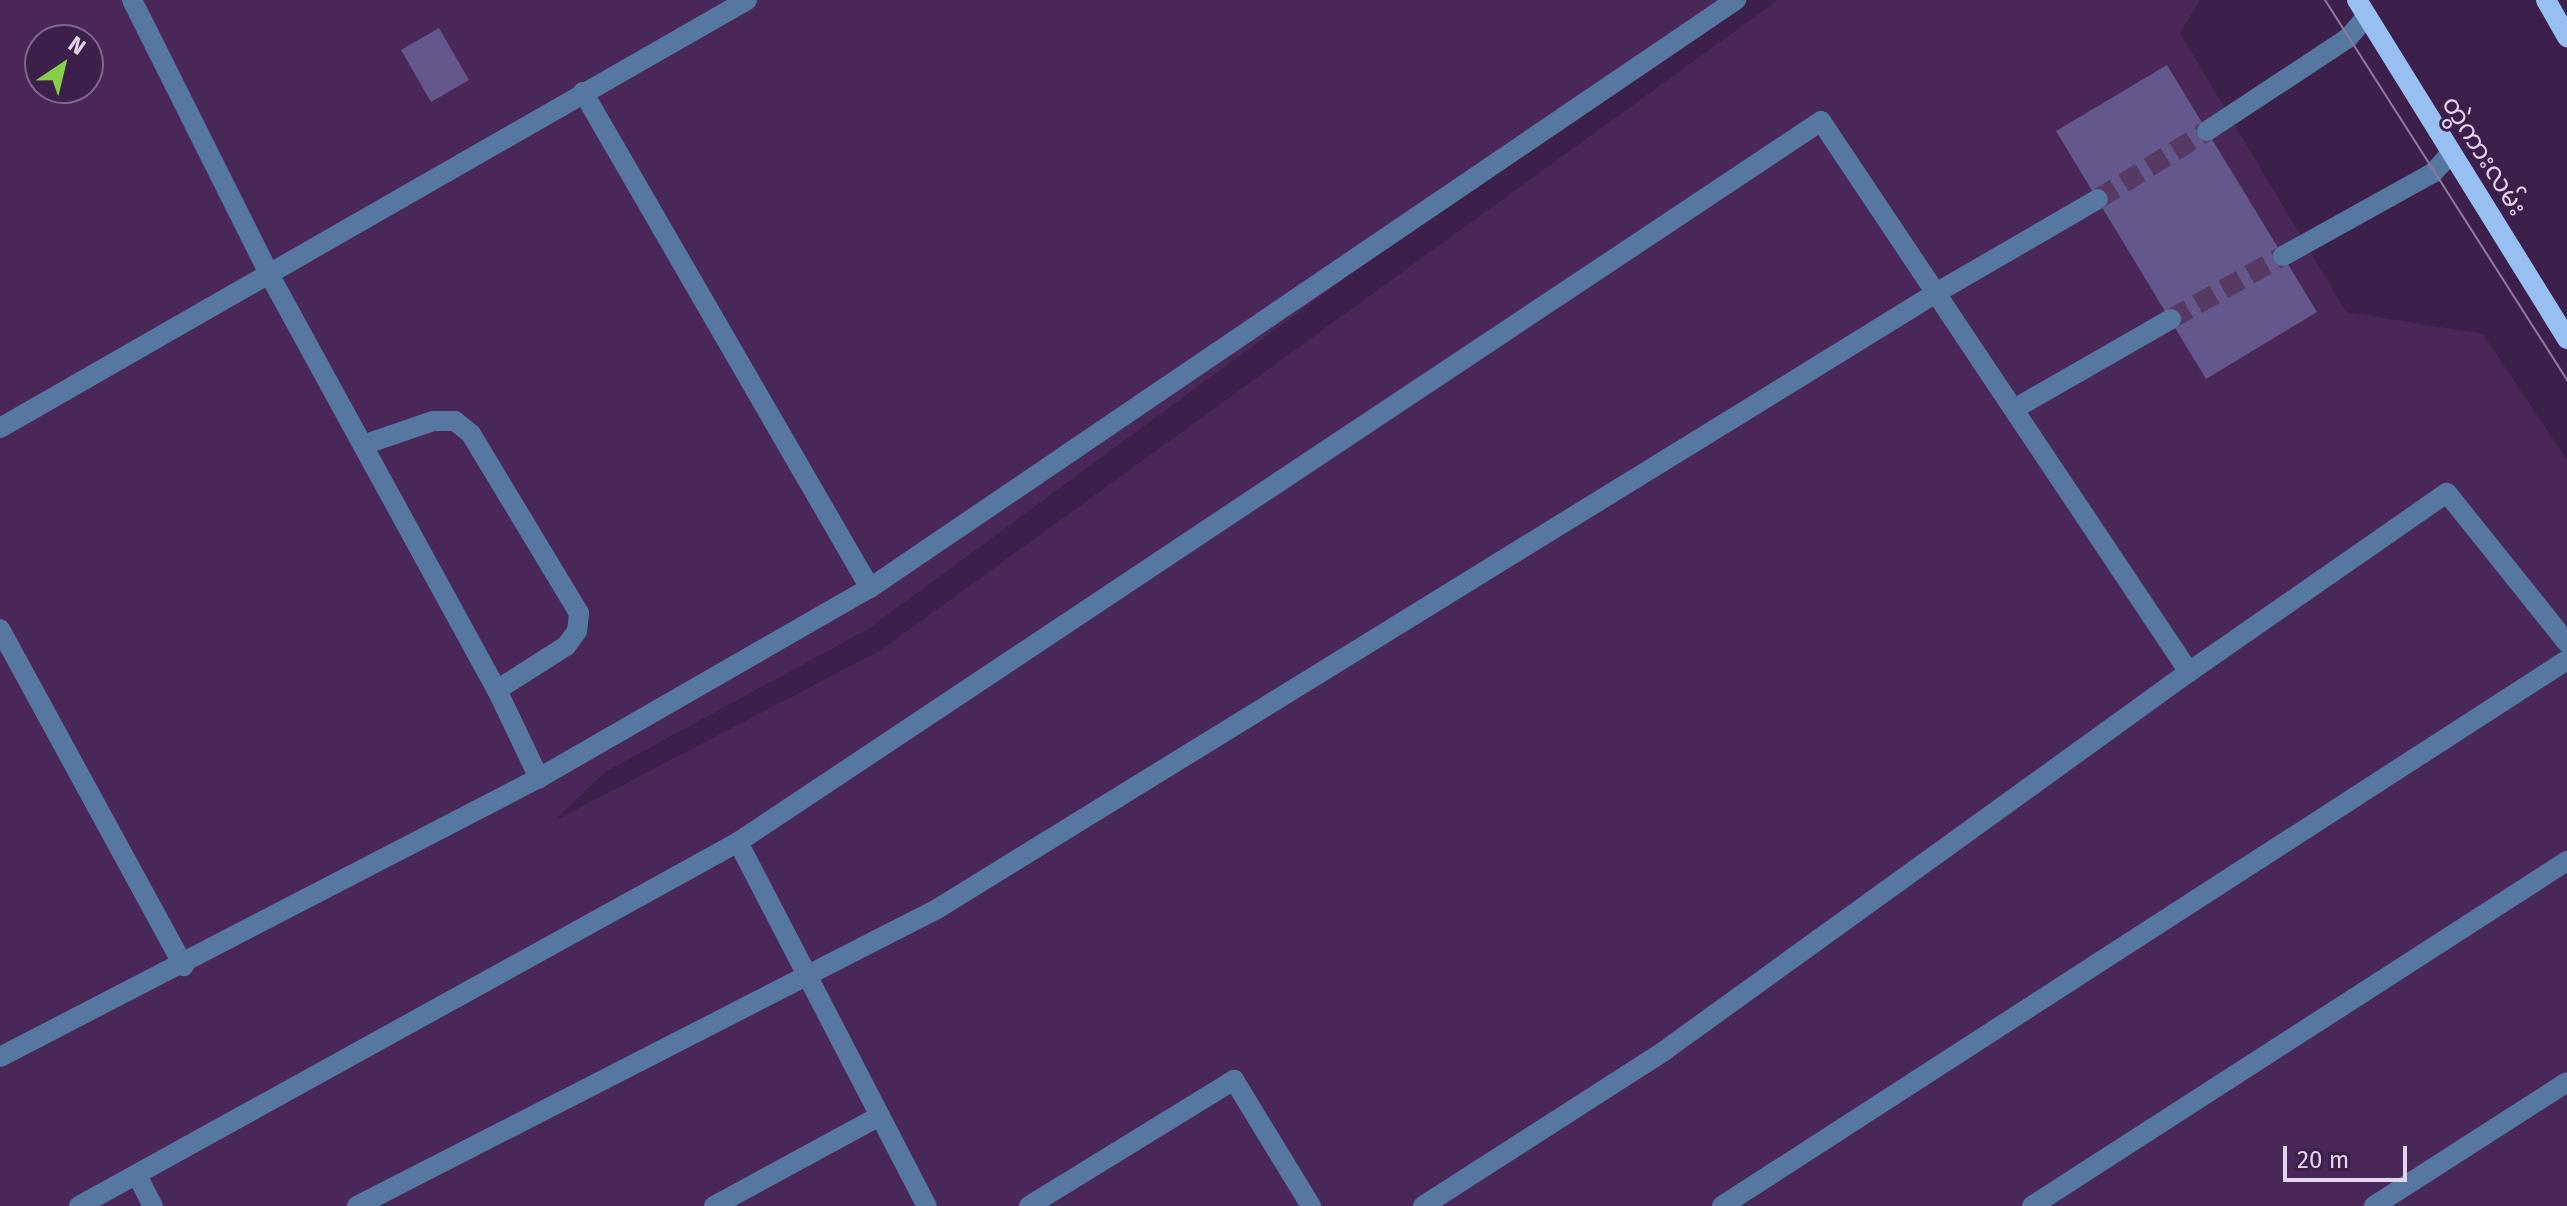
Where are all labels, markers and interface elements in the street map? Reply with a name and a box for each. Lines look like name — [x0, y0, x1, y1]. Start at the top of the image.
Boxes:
north arrow — [24, 24, 104, 104]
text: N — [63, 30, 91, 61]
street label: တွဲကားလမ်း — [2435, 90, 2533, 222]
scale bar — [2287, 1130, 2411, 1180]
text: 20 m — [2297, 1146, 2349, 1174]

